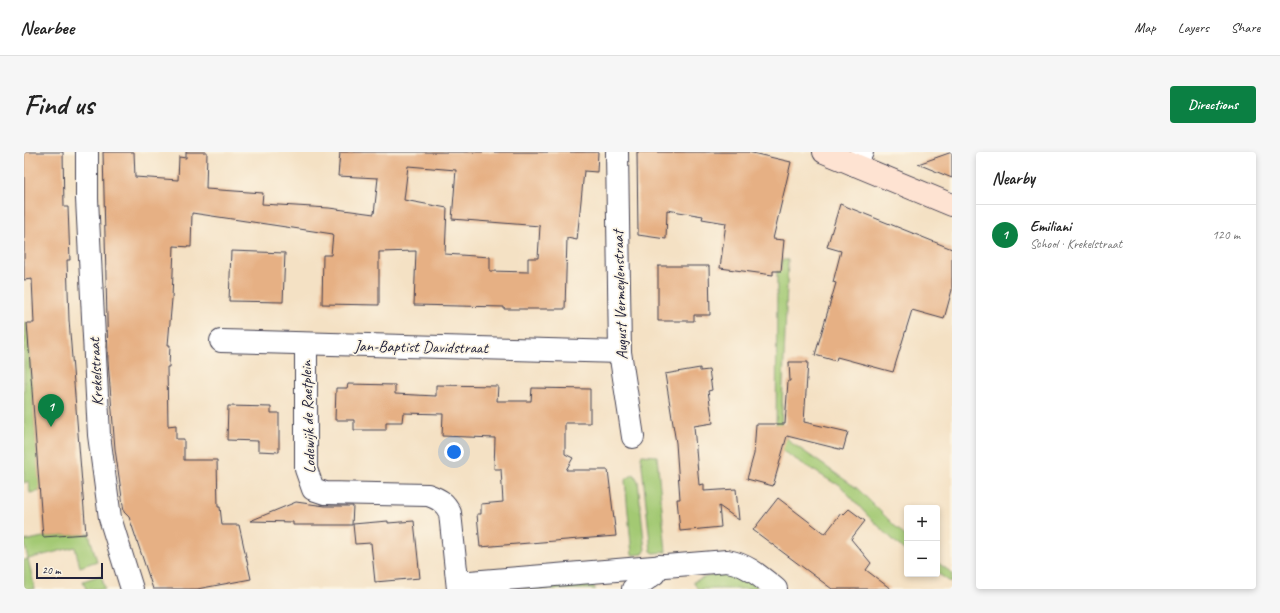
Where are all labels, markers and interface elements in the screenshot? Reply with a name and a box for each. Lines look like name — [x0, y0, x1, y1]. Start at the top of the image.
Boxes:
text: Nearbee — [20, 16, 74, 40]
text: Map — [1134, 19, 1156, 36]
text: Layers — [1178, 19, 1209, 36]
text: Share — [1231, 19, 1260, 36]
button: Directions — [1170, 86, 1256, 123]
text: Find us — [24, 87, 94, 122]
text: Nearby — [992, 168, 1035, 189]
text: Emiliani — [1030, 217, 1071, 236]
street label: August Vermeylenstraat — [608, 227, 632, 360]
text: 1 — [1002, 227, 1008, 243]
text: 120 m — [1212, 227, 1240, 243]
text: School · Krekelstraat — [1030, 236, 1122, 252]
street label: Krekelstraat — [84, 336, 108, 407]
street label: Jan-Baptist Davidstraat — [353, 336, 490, 358]
street label: Lodewijk de Raetplein — [296, 359, 320, 474]
pin: 1 — [38, 394, 64, 427]
your location — [444, 442, 464, 462]
map controls — [904, 505, 940, 577]
button: + — [904, 505, 940, 541]
button: − — [904, 541, 940, 577]
scale bar — [36, 561, 103, 580]
text: 20 m — [42, 563, 61, 577]

